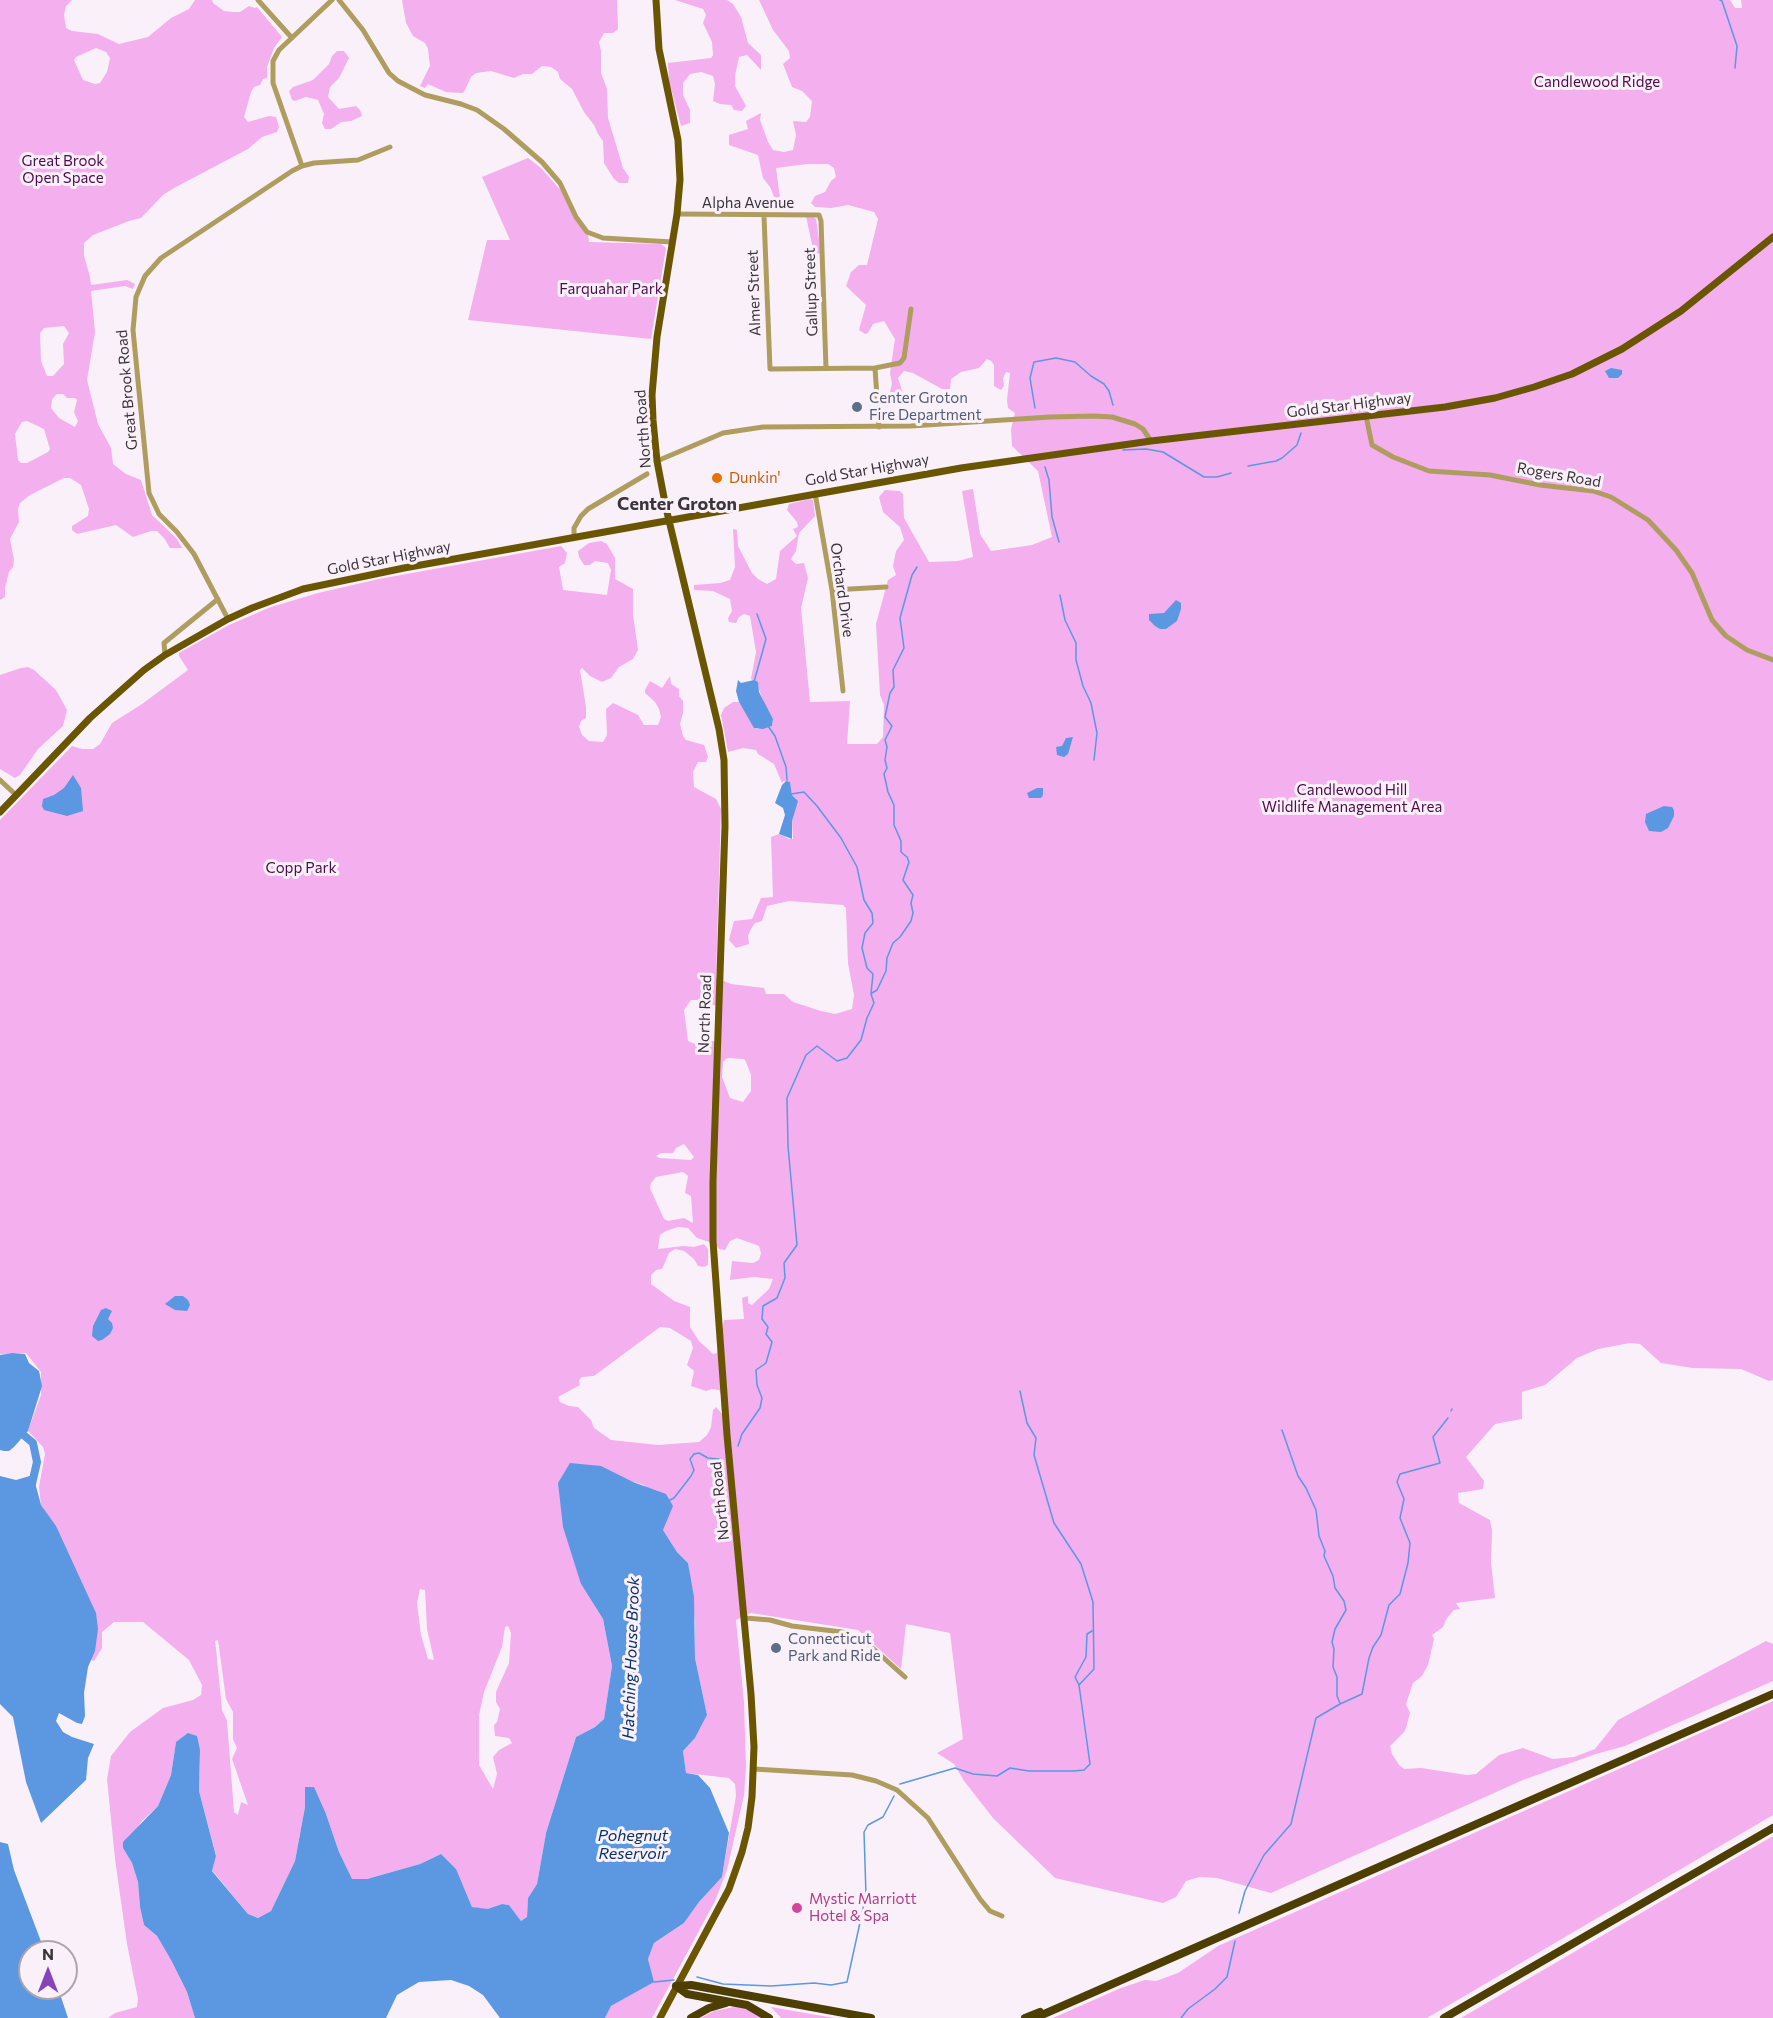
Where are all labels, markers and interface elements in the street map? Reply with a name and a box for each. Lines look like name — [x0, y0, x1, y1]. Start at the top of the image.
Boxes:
park label: Candlewood Ridge — [1534, 73, 1660, 91]
park label: Great Brook Open Space — [22, 152, 104, 187]
street label: Alpha Avenue — [702, 194, 794, 212]
street label: Gallup Street — [800, 247, 822, 337]
street label: Almer Street — [743, 250, 765, 336]
park label: Farquahar Park — [559, 280, 663, 298]
street label: Great Brook Road — [113, 329, 141, 451]
street label: Gold Star Highway — [1285, 388, 1413, 422]
street label: North Road — [631, 389, 655, 469]
place label: Center Groton Fire Department — [869, 389, 982, 424]
marker: Center Groton Fire Department — [850, 400, 864, 414]
street label: Gold Star Highway — [804, 450, 930, 490]
street label: Rogers Road — [1516, 459, 1602, 491]
place label: Dunkin' — [729, 469, 781, 487]
marker: Dunkin' — [710, 471, 724, 485]
district label: Center Groton — [617, 493, 737, 515]
street label: Gold Star Highway — [326, 537, 452, 579]
street label: Orchard Drive — [826, 542, 858, 638]
park label: Candlewood Hill Wildlife Management Area — [1262, 781, 1442, 816]
park label: Copp Park — [265, 859, 337, 877]
street label: North Road — [695, 974, 715, 1054]
street label: North Road — [707, 1461, 733, 1541]
water label: Hatching House Brook — [619, 1577, 643, 1739]
place label: Connecticut Park and Ride — [788, 1630, 881, 1665]
marker: Connecticut Park and Ride — [769, 1641, 783, 1655]
water label: Pohegnut Reservoir — [598, 1826, 668, 1864]
place label: Mystic Marriott Hotel & Spa — [809, 1890, 917, 1925]
marker: Mystic Marriott Hotel & Spa — [790, 1901, 804, 1915]
north arrow — [18, 1940, 78, 2000]
text: N — [42, 1944, 54, 1963]

